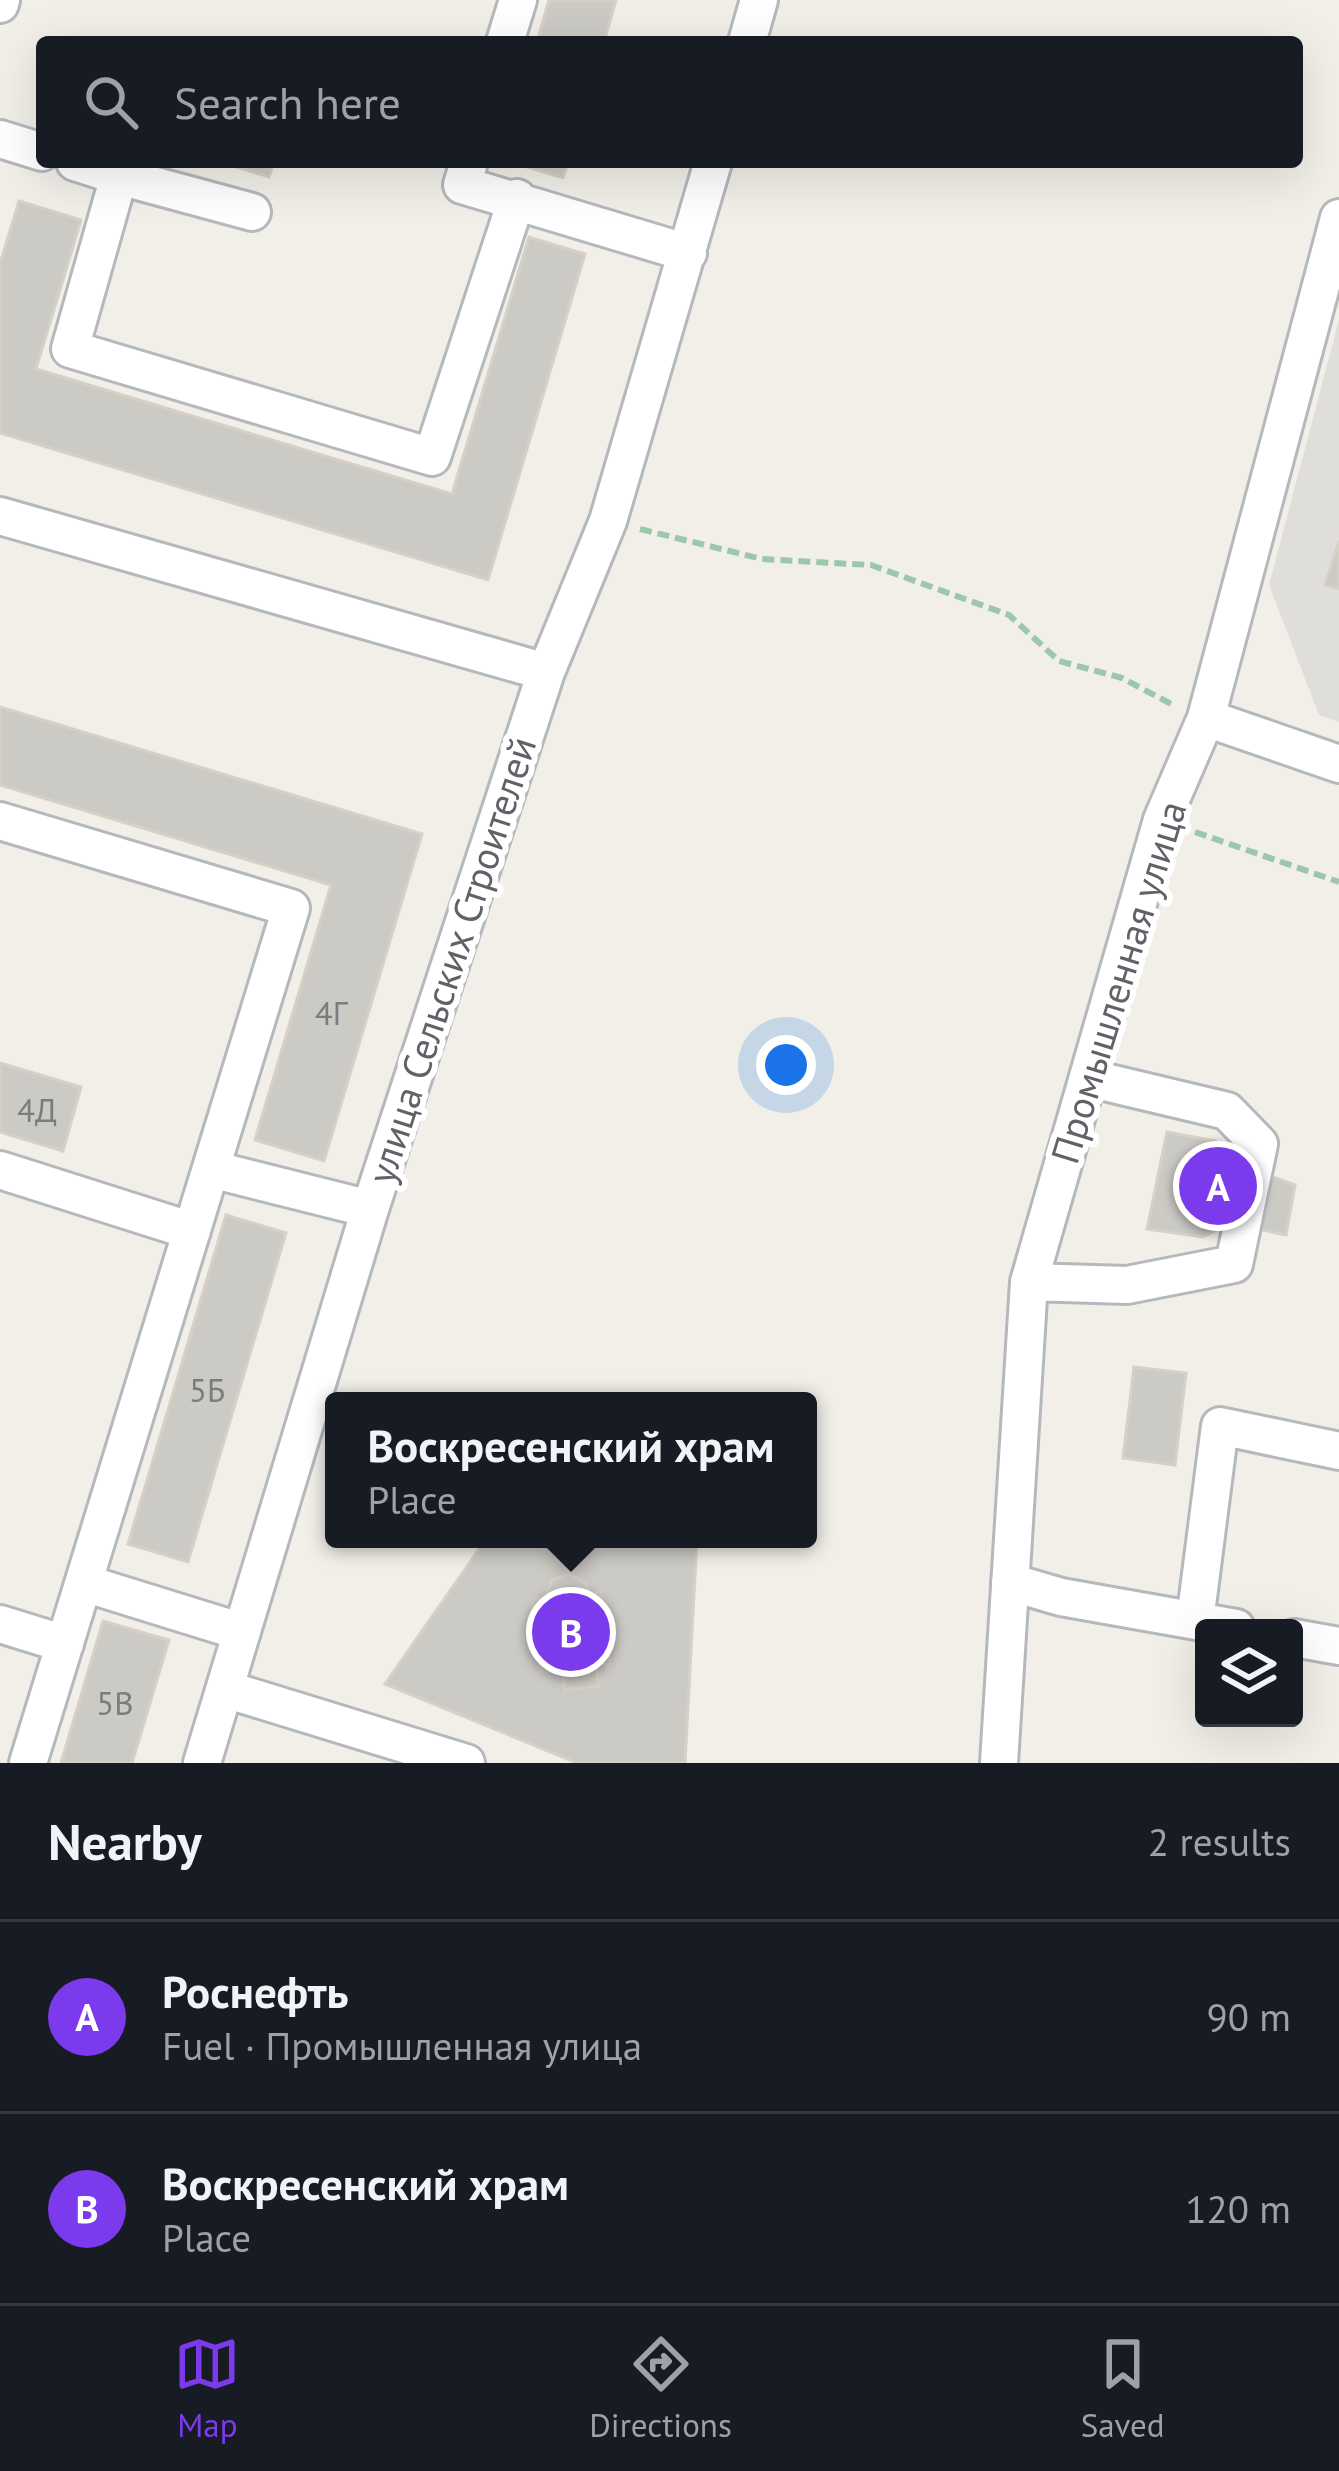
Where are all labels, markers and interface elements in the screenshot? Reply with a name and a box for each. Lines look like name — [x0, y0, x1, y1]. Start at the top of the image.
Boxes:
search box — [36, 36, 1303, 168]
icon: search — [78, 69, 144, 135]
text: Search here — [174, 73, 401, 131]
street label: улица Сельских Строителей — [355, 730, 547, 1190]
street label: Промышленная улица — [1039, 795, 1197, 1169]
house number: 4Г — [315, 991, 349, 1034]
your location — [756, 1035, 816, 1095]
house number: 4Д — [17, 1088, 57, 1131]
pin: A — [1179, 1141, 1257, 1231]
house number: 5Б — [189, 1368, 225, 1411]
popup — [325, 1392, 817, 1548]
text: Воскресенский храм — [367, 1416, 775, 1474]
text: Place — [367, 1474, 457, 1525]
pin: B — [532, 1587, 610, 1677]
map controls — [1195, 1619, 1303, 1727]
button: layers — [1195, 1619, 1303, 1727]
house number: 5В — [96, 1681, 134, 1724]
text: Nearby — [48, 1808, 202, 1874]
text: 2 results — [1148, 1816, 1291, 1867]
text: Роснефть — [162, 1962, 349, 2020]
text: A — [75, 1991, 99, 2042]
text: 90 m — [1206, 1991, 1291, 2042]
text: Fuel · Промышленная улица — [162, 2020, 642, 2071]
text: Воскресенский храм — [162, 2154, 569, 2212]
text: B — [75, 2183, 99, 2234]
text: 120 m — [1185, 2183, 1291, 2234]
text: Place — [162, 2212, 251, 2263]
tab: Map — [174, 2331, 240, 2446]
tab: Directions — [589, 2331, 732, 2446]
tab: Saved — [1081, 2331, 1165, 2446]

